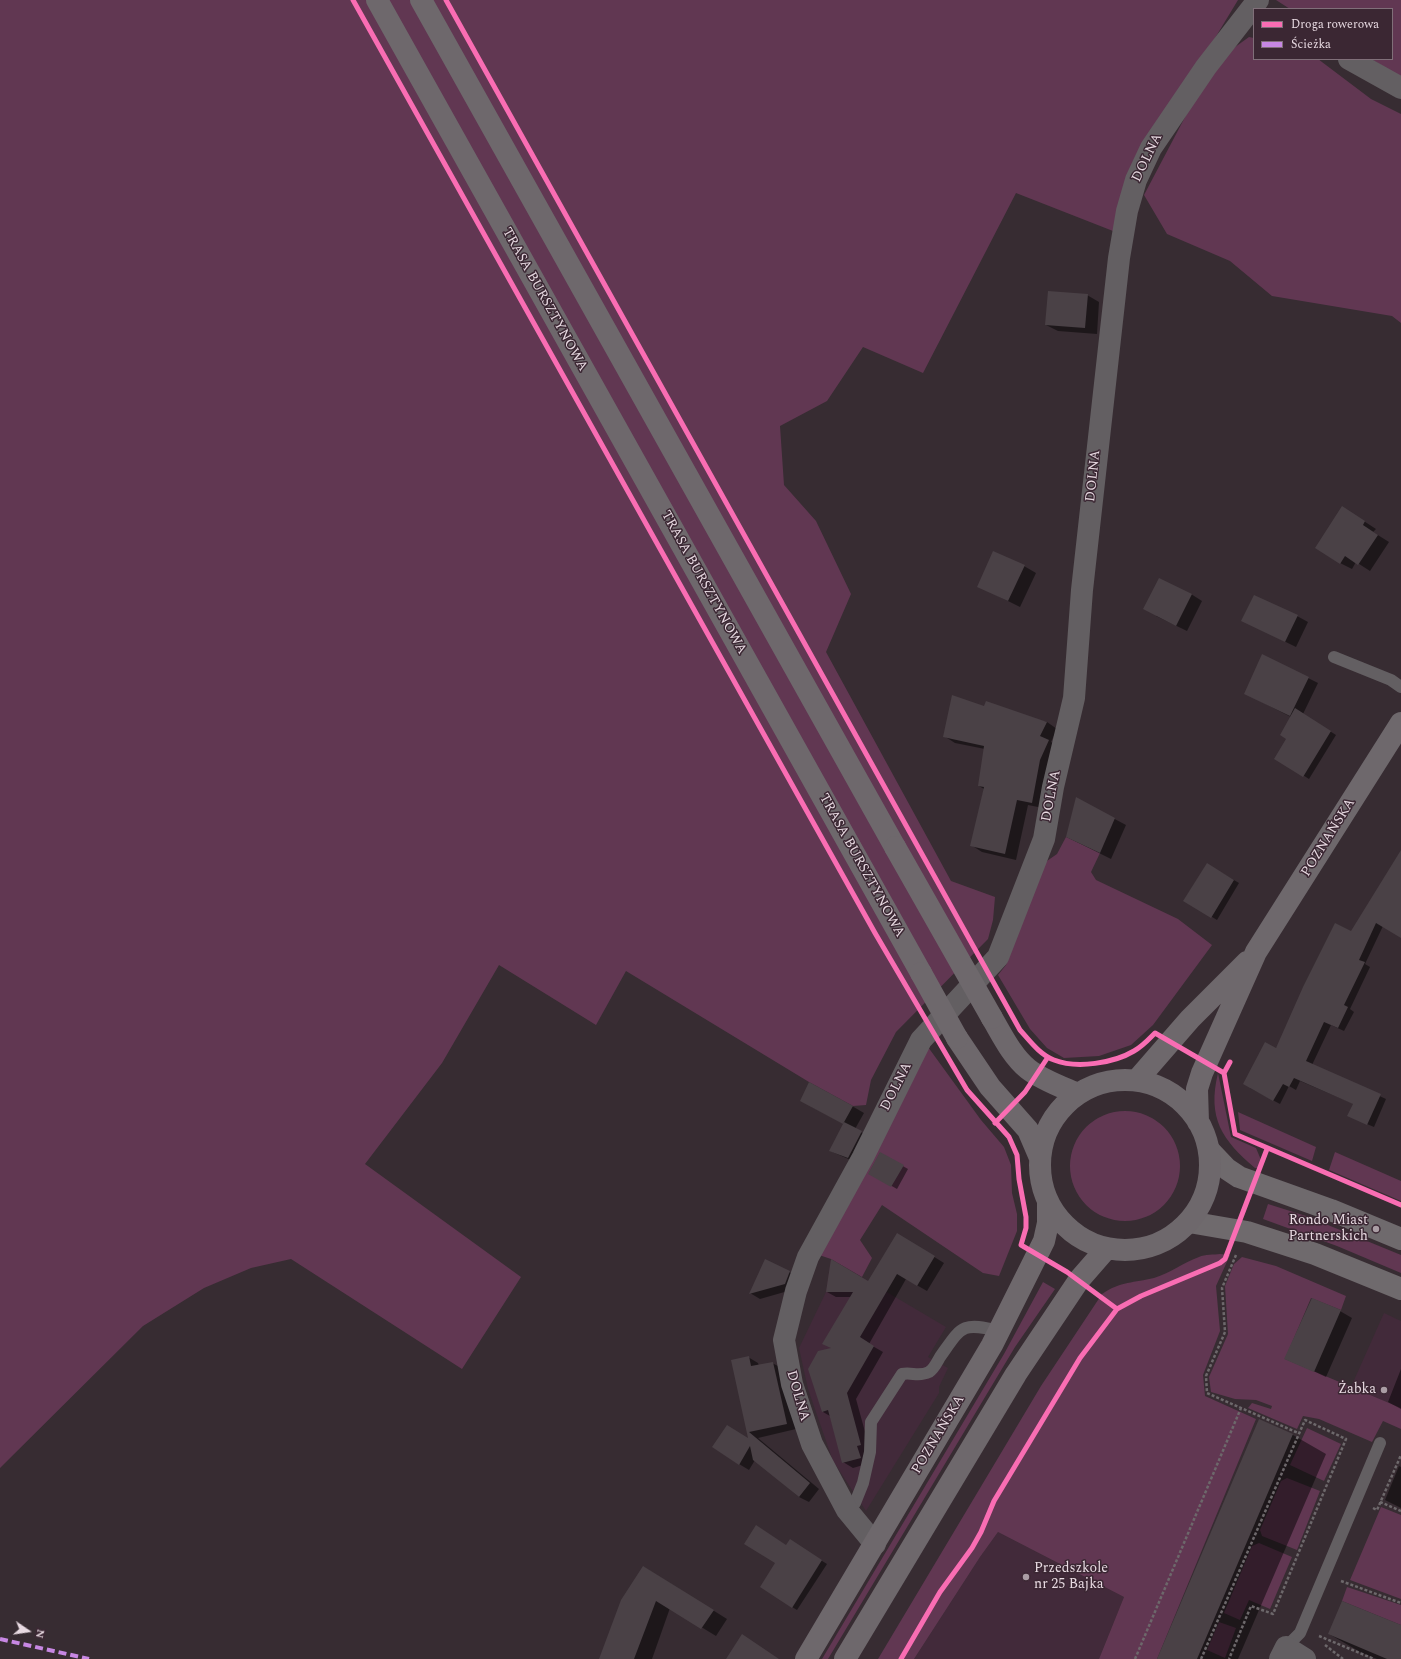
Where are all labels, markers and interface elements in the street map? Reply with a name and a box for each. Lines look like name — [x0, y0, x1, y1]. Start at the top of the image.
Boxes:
legend — [1253, 8, 1393, 60]
text: Droga rowerowa — [1291, 15, 1379, 34]
text: Ścieżka — [1291, 35, 1331, 54]
street label: DOLNA — [1129, 131, 1167, 185]
street label: TRASA BURSZTYNOWA — [497, 225, 591, 375]
street label: DOLNA — [1083, 449, 1105, 503]
street label: TRASA BURSZTYNOWA — [656, 508, 750, 658]
street label: DOLNA — [1039, 769, 1065, 823]
street label: TRASA BURSZTYNOWA — [814, 791, 908, 941]
street label: POZNAŃSKA — [1298, 796, 1360, 880]
street label: DOLNA — [878, 1060, 916, 1114]
place label: Rondo Miast Partnerskich — [1289, 1213, 1368, 1246]
marker: Rondo Miast Partnerskich — [1371, 1224, 1381, 1234]
street label: DOLNA — [782, 1369, 812, 1423]
place label: Żabka — [1338, 1382, 1376, 1398]
marker: Żabka — [1379, 1385, 1389, 1395]
street label: POZNAŃSKA — [909, 1393, 969, 1477]
place label: Przedszkole nr 25 Bajka — [1034, 1561, 1108, 1594]
marker: Przedszkole nr 25 Bajka — [1021, 1572, 1031, 1582]
north arrow — [8, 1611, 48, 1651]
text: N — [31, 1628, 49, 1640]

